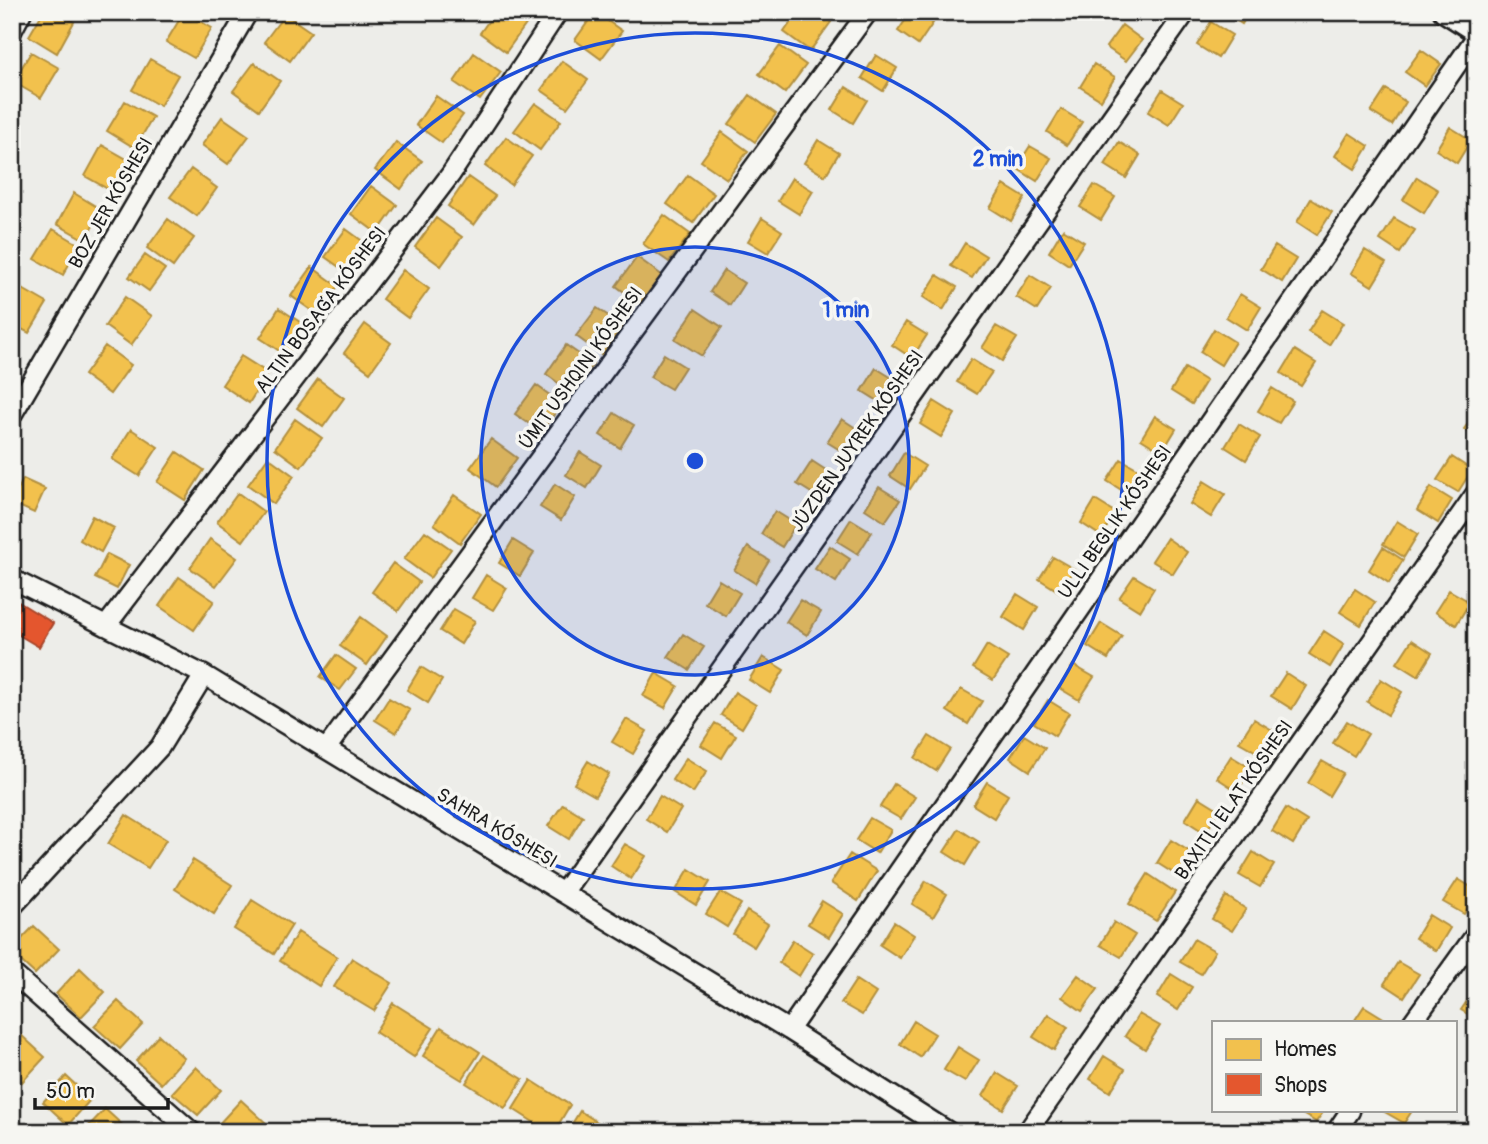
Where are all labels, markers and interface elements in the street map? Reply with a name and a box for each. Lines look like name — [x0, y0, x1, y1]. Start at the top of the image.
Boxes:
street label: BOZ JER KÓSHESI — [64, 133, 158, 273]
text: 2 min — [973, 146, 1023, 173]
street label: ALTIN BOSAǴA KÓSHESI — [250, 222, 392, 398]
street label: ÚMIT USHQINI KÓSHESI — [514, 282, 648, 454]
text: 1 min — [823, 297, 870, 324]
street label: JÚZDEN JUYREK KÓSHESI — [785, 345, 929, 537]
street label: ULLI BEGLIK KÓSHESI — [1053, 441, 1177, 603]
centre of rings — [683, 449, 707, 473]
street label: BAXITLI ELAT KÓSHESI — [1170, 715, 1298, 885]
street label: SAHRA KÓSHESI — [432, 783, 562, 873]
legend — [1212, 1021, 1456, 1112]
text: Homes — [1274, 1036, 1337, 1063]
scale bar — [35, 1067, 168, 1111]
text: Shops — [1274, 1072, 1327, 1099]
text: 50 m — [46, 1078, 95, 1105]

